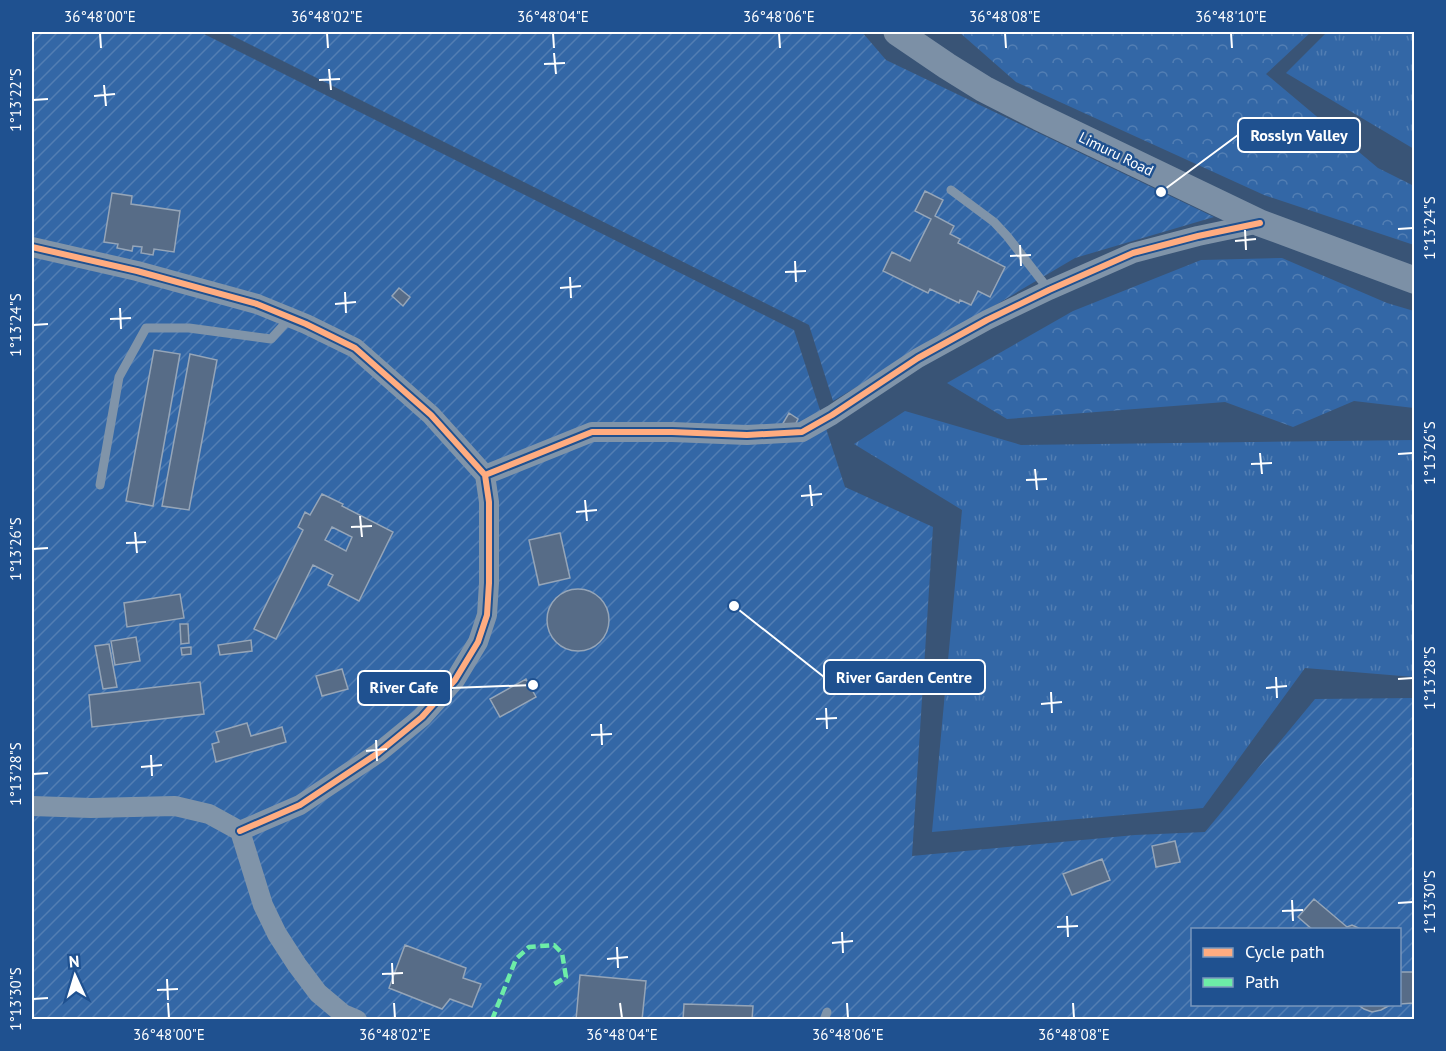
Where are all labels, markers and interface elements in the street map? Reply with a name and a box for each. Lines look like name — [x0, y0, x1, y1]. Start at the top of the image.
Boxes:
text: 36°48'00"E — [64, 7, 136, 26]
text: 36°48'02"E — [291, 7, 363, 26]
text: 36°48'04"E — [517, 7, 589, 26]
text: 36°48'06"E — [743, 7, 815, 26]
text: 36°48'08"E — [969, 7, 1041, 26]
text: 36°48'10"E — [1195, 7, 1267, 26]
text: 1°13'22"S — [6, 68, 25, 132]
callout: Rosslyn Valley — [1238, 118, 1360, 152]
text: Rosslyn Valley — [1250, 125, 1348, 145]
street label: Limuru Road — [1076, 127, 1157, 180]
text: 1°13'24"S — [1420, 196, 1439, 260]
text: 1°13'24"S — [6, 293, 25, 357]
text: 1°13'26"S — [1420, 421, 1439, 485]
text: 1°13'26"S — [6, 517, 25, 581]
text: 1°13'28"S — [1420, 646, 1439, 710]
callout: River Garden Centre — [824, 660, 985, 694]
text: River Garden Centre — [836, 667, 972, 687]
callout: River Cafe — [358, 671, 451, 705]
text: River Cafe — [370, 677, 438, 697]
text: 1°13'28"S — [6, 742, 25, 806]
text: 1°13'30"S — [1420, 870, 1439, 934]
legend — [1191, 928, 1401, 1006]
text: Cycle path — [1245, 940, 1325, 963]
north arrow — [45, 946, 105, 1006]
text: N — [68, 951, 80, 971]
text: 1°13'30"S — [6, 967, 25, 1031]
text: Path — [1245, 970, 1279, 993]
text: 36°48'00"E — [133, 1025, 205, 1044]
text: 36°48'02"E — [359, 1025, 431, 1044]
text: 36°48'04"E — [586, 1025, 658, 1044]
text: 36°48'06"E — [812, 1025, 884, 1044]
text: 36°48'08"E — [1038, 1025, 1110, 1044]

